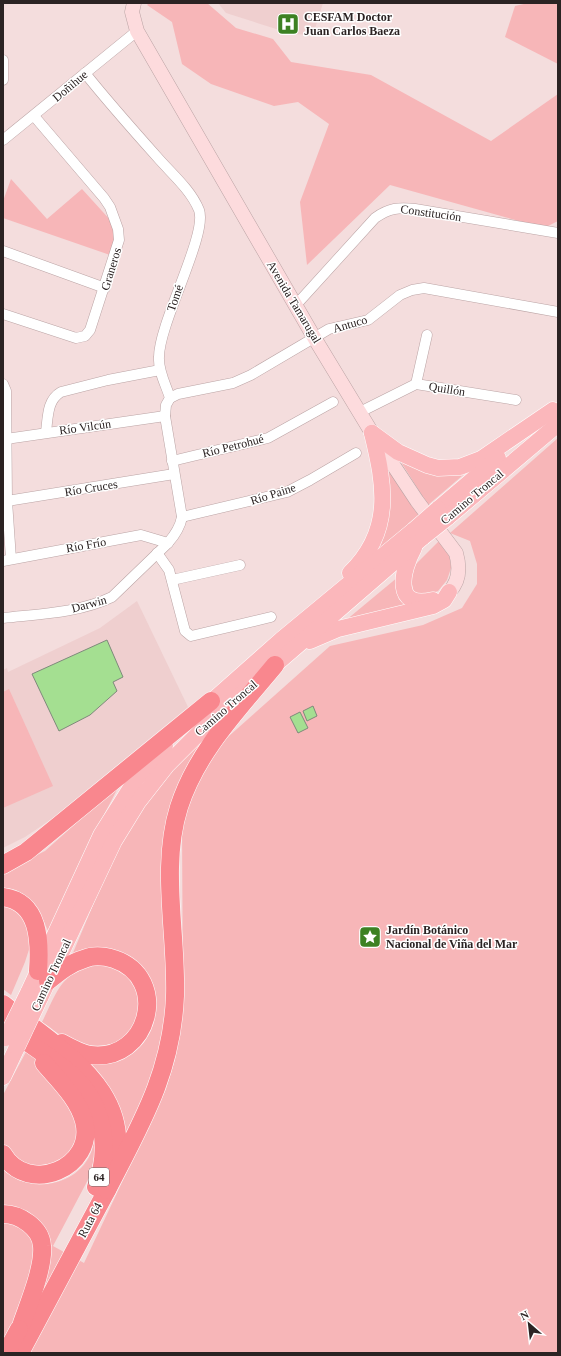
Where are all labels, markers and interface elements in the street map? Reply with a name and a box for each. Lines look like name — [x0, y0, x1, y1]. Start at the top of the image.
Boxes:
place label: CESFAM Doctor Juan Carlos Baeza — [304, 10, 400, 38]
hospital icon: CESFAM Doctor Juan Carlos Baeza — [275, 11, 301, 37]
street label: Doñihue — [50, 67, 90, 105]
street label: Constitución — [400, 202, 462, 224]
street label: Graneros — [98, 246, 124, 292]
street label: Avenida Tamarugal — [264, 258, 324, 346]
street label: Tomé — [164, 283, 186, 313]
street label: Antuco — [331, 312, 369, 336]
street label: Quillón — [428, 379, 466, 399]
street label: Río Vilcún — [58, 416, 112, 438]
street label: Río Petrohué — [201, 432, 265, 460]
street label: Camino Troncal — [438, 466, 507, 527]
street label: Río Cruces — [63, 477, 119, 499]
street label: Río Paine — [248, 480, 298, 508]
street label: Río Frío — [65, 535, 107, 555]
street label: Darwin — [70, 593, 108, 615]
street label: Camino Troncal — [192, 677, 260, 739]
place label: Jardín Botánico Nacional de Viña del Mar — [386, 923, 518, 951]
place icon: Jardín Botánico Nacional de Viña del Mar — [357, 924, 383, 950]
street label: Camino Troncal — [28, 936, 74, 1013]
road number: 64 — [89, 1168, 109, 1186]
street label: Ruta 64 — [75, 1200, 105, 1240]
north arrow — [509, 1304, 549, 1344]
text: N — [518, 1308, 531, 1322]

